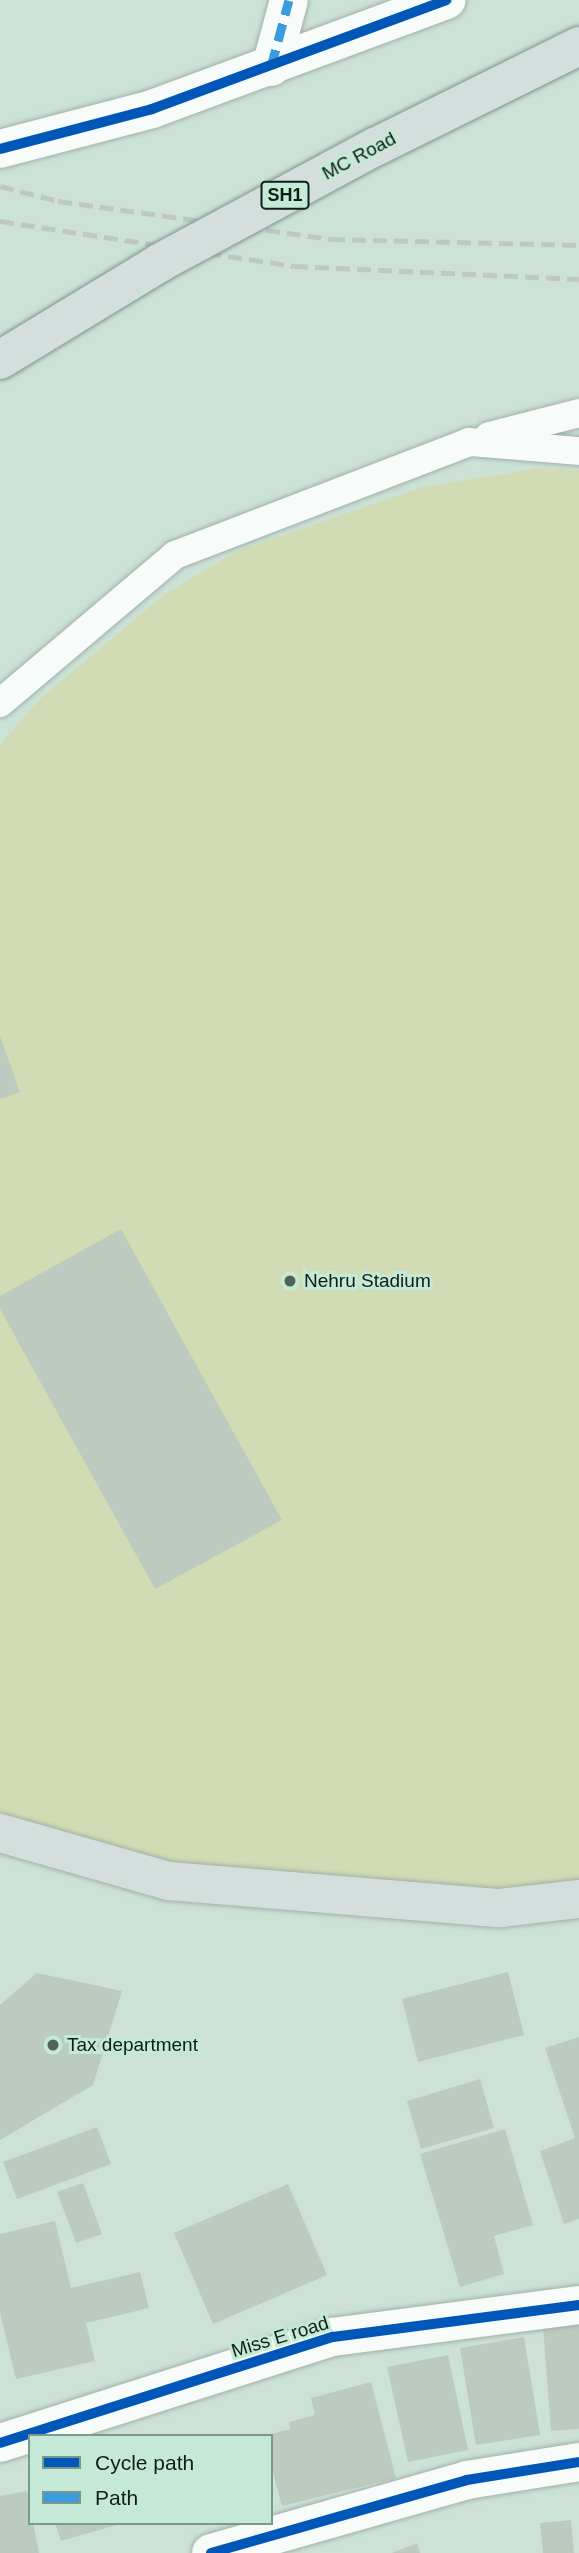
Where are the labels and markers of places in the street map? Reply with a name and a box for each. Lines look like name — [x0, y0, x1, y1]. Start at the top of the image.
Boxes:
place label: Nehru Stadium — [304, 1270, 431, 1292]
marker: Nehru Stadium — [282, 1273, 298, 1289]
place label: Tax department — [67, 2034, 198, 2056]
marker: Tax department — [45, 2037, 61, 2053]

